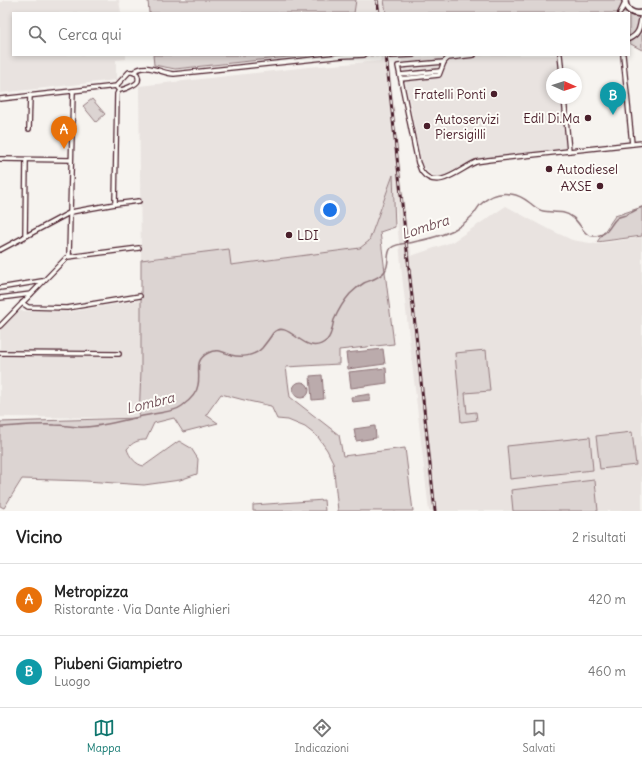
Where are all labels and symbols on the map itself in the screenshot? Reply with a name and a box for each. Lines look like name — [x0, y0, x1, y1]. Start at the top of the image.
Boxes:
north arrow — [546, 68, 582, 104]
pin: B — [600, 82, 626, 115]
place label: Fratelli Ponti — [414, 86, 486, 103]
marker: Fratelli Ponti — [489, 89, 499, 99]
place label: Edil Di.Ma — [523, 110, 580, 127]
place label: Autoservizi Piersigilli — [435, 111, 499, 143]
marker: Edil Di.Ma — [583, 113, 593, 123]
pin: A — [51, 116, 77, 149]
marker: Autoservizi Piersigilli — [422, 121, 432, 131]
place label: Autodiesel — [557, 161, 618, 178]
marker: Autodiesel — [544, 164, 554, 174]
place label: AXSE — [561, 178, 592, 195]
marker: AXSE — [595, 181, 605, 191]
your location — [320, 200, 340, 220]
water label: Lombra — [399, 211, 452, 243]
place label: LDI — [297, 227, 319, 244]
marker: LDI — [284, 230, 294, 240]
water label: Lombra — [124, 388, 177, 418]

